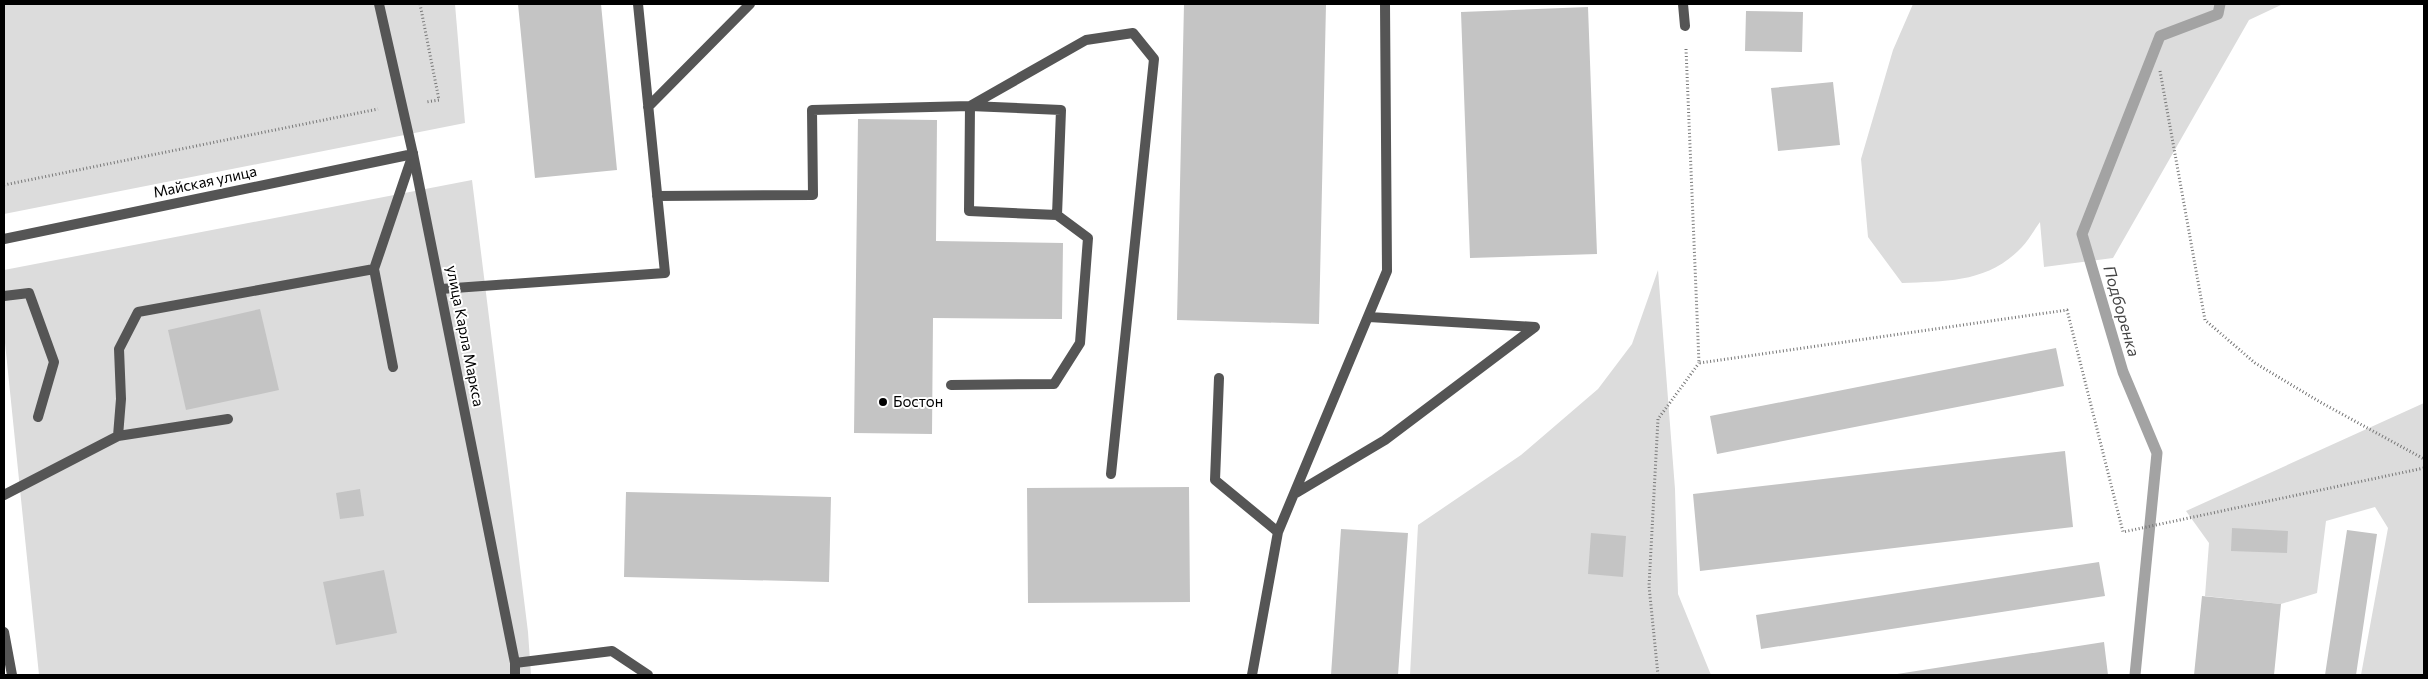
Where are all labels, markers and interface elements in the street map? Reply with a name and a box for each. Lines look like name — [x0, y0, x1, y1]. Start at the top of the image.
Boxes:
street label: Майская улица — [151, 161, 258, 201]
water label: Подборенка — [2100, 263, 2145, 359]
street label: улица Карла Маркса — [443, 264, 489, 408]
place label: Бостон — [893, 392, 943, 410]
marker: Бостон — [877, 396, 889, 408]

